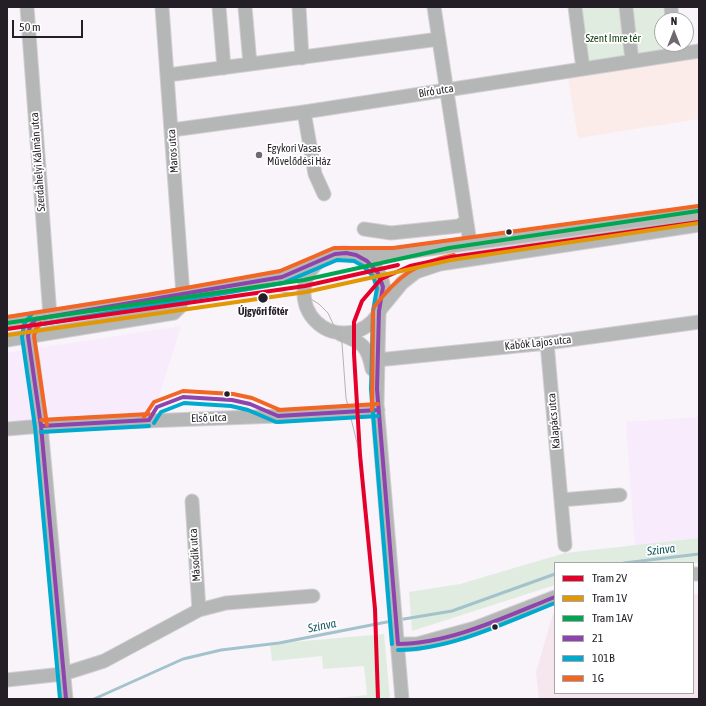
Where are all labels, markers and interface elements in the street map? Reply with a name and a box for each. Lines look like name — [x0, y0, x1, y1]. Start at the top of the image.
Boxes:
scale bar — [14, 12, 85, 38]
north arrow — [654, 12, 694, 52]
text: N — [671, 15, 677, 27]
text: 50 m — [19, 20, 41, 34]
park label: Szent Imre tér — [585, 32, 641, 46]
street label: Bíró utca — [418, 82, 454, 100]
street label: Szerdahelyi Kálmán utca — [28, 112, 48, 212]
street label: Maros utca — [165, 129, 181, 173]
place label: Egykori Vasas Művelődési Ház — [267, 142, 331, 168]
marker: Egykori Vasas Művelődési Ház — [254, 150, 264, 160]
unlabelled marker — [504, 227, 514, 237]
marker: Újgyőri főtér — [256, 291, 270, 305]
place label: Újgyőri főtér — [238, 305, 288, 319]
street label: Kabók Lajos utca — [504, 333, 572, 353]
unlabelled marker — [222, 389, 232, 399]
street label: Kalapács utca — [545, 393, 563, 449]
street label: Első utca — [191, 411, 227, 425]
street label: Második utca — [187, 528, 203, 582]
water label: Szinva — [646, 541, 676, 559]
legend — [554, 562, 694, 694]
text: Tram 2V — [592, 571, 627, 585]
text: Tram 1V — [592, 591, 627, 605]
text: Tram 1AV — [592, 611, 633, 625]
water label: Szinva — [307, 616, 337, 636]
unlabelled marker — [490, 622, 500, 632]
text: 21 — [592, 631, 603, 645]
text: 101B — [592, 651, 615, 665]
text: 1G — [592, 671, 604, 685]

